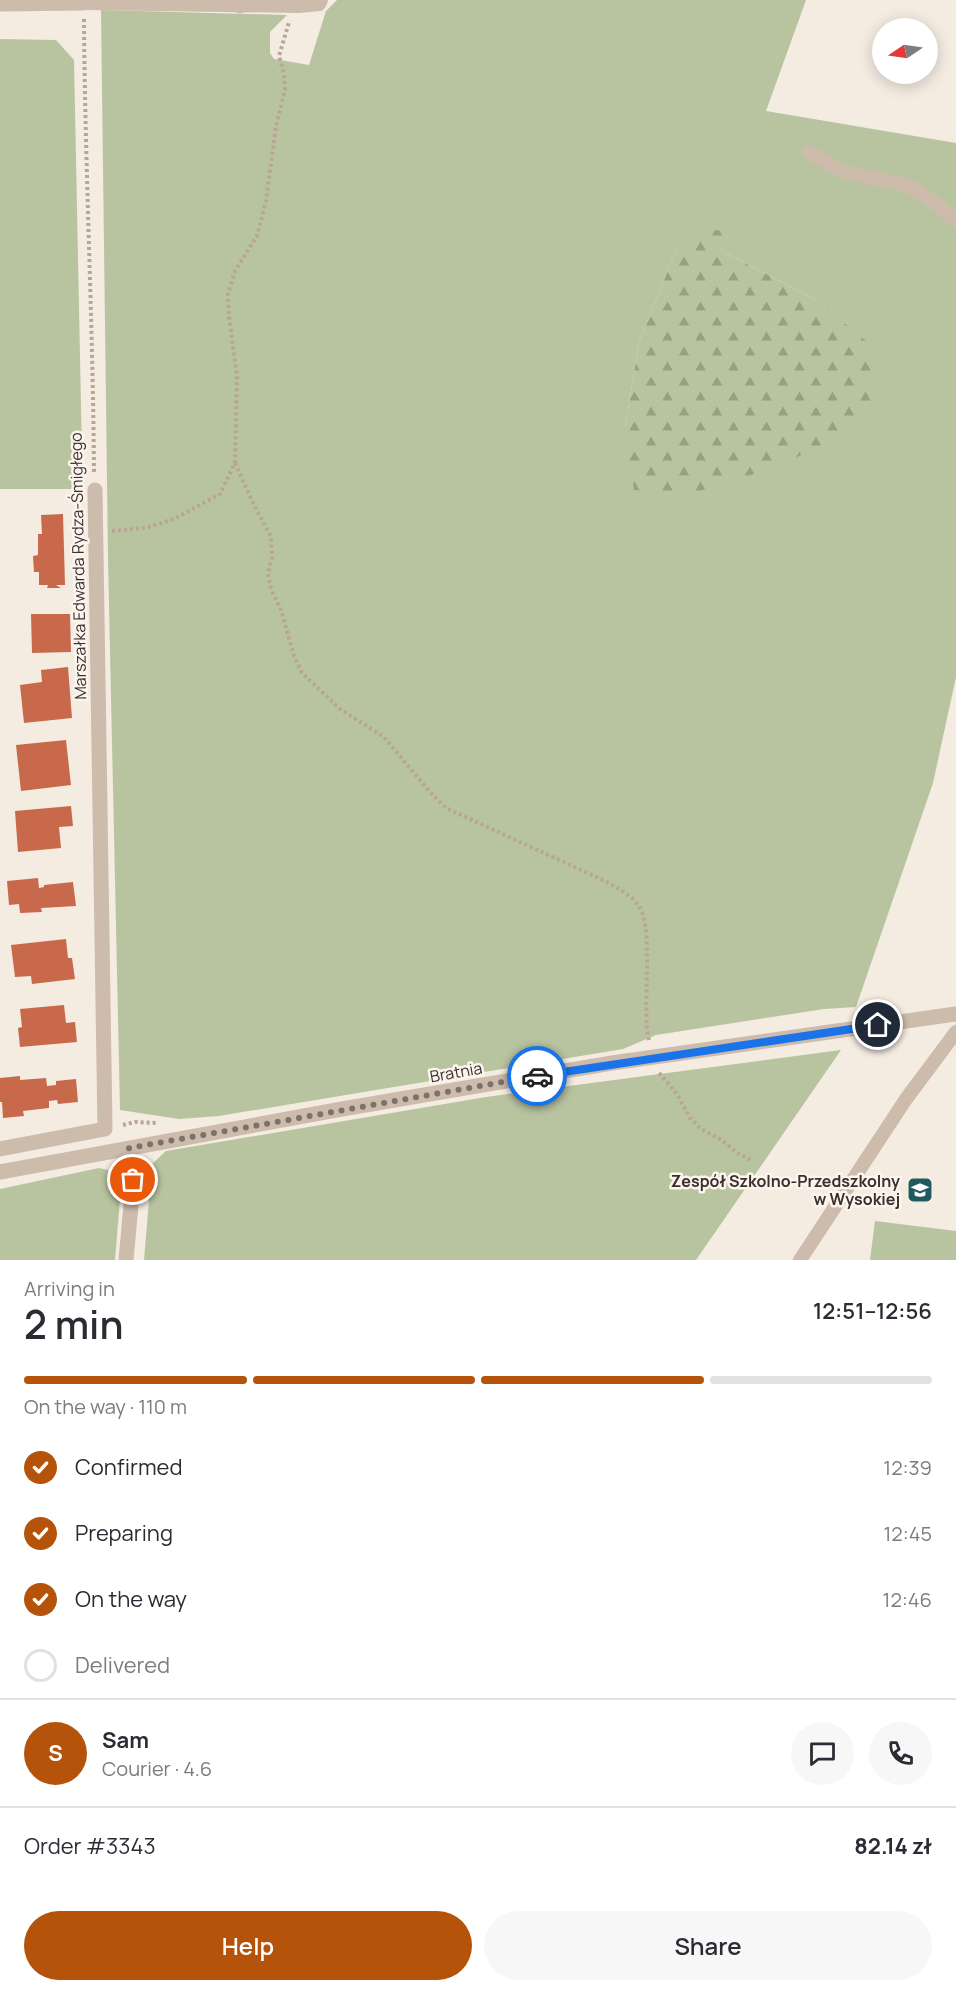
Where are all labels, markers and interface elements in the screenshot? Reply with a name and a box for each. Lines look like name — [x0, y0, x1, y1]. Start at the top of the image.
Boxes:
north arrow — [872, 18, 938, 84]
map controls — [872, 18, 938, 84]
street label: Marszałka Edwarda Rydza-Śmigłego — [65, 432, 91, 700]
pin — [852, 999, 903, 1050]
icon: home — [861, 1008, 894, 1041]
courier — [507, 1046, 567, 1106]
street label: Bratnia — [428, 1057, 484, 1087]
icon: car — [521, 1060, 554, 1093]
pin — [107, 1154, 158, 1205]
icon: bag — [116, 1163, 149, 1196]
place label: Zespół Szkolno-Przedszkolny w Wysokiej — [671, 1170, 900, 1210]
school or university icon: Zespół Szkolno-Przedszkolny w Wysokiej — [905, 1175, 935, 1205]
text: Arriving in — [24, 1275, 115, 1302]
text: 12:51–12:56 — [813, 1296, 932, 1326]
text: 2 min — [24, 1297, 123, 1351]
text: On the way · 110 m — [24, 1393, 187, 1420]
icon: check — [24, 1451, 57, 1484]
text: Confirmed — [75, 1452, 183, 1482]
text: 12:39 — [883, 1454, 932, 1481]
icon: check — [24, 1517, 57, 1550]
text: Preparing — [75, 1518, 173, 1548]
text: 12:45 — [883, 1520, 932, 1547]
icon: check — [24, 1583, 57, 1616]
text: On the way — [75, 1584, 187, 1614]
text: 12:46 — [883, 1586, 932, 1613]
text: Delivered — [75, 1650, 170, 1680]
button: chat — [791, 1722, 854, 1785]
button: phone — [869, 1722, 932, 1785]
text: Sam — [102, 1725, 149, 1755]
text: S — [48, 1738, 63, 1768]
text: Courier · 4.6 — [102, 1755, 212, 1782]
text: Order #3343 — [24, 1831, 156, 1861]
text: 82.14 zł — [854, 1831, 932, 1861]
button: Help — [24, 1911, 472, 1980]
button: Share — [484, 1911, 932, 1980]

